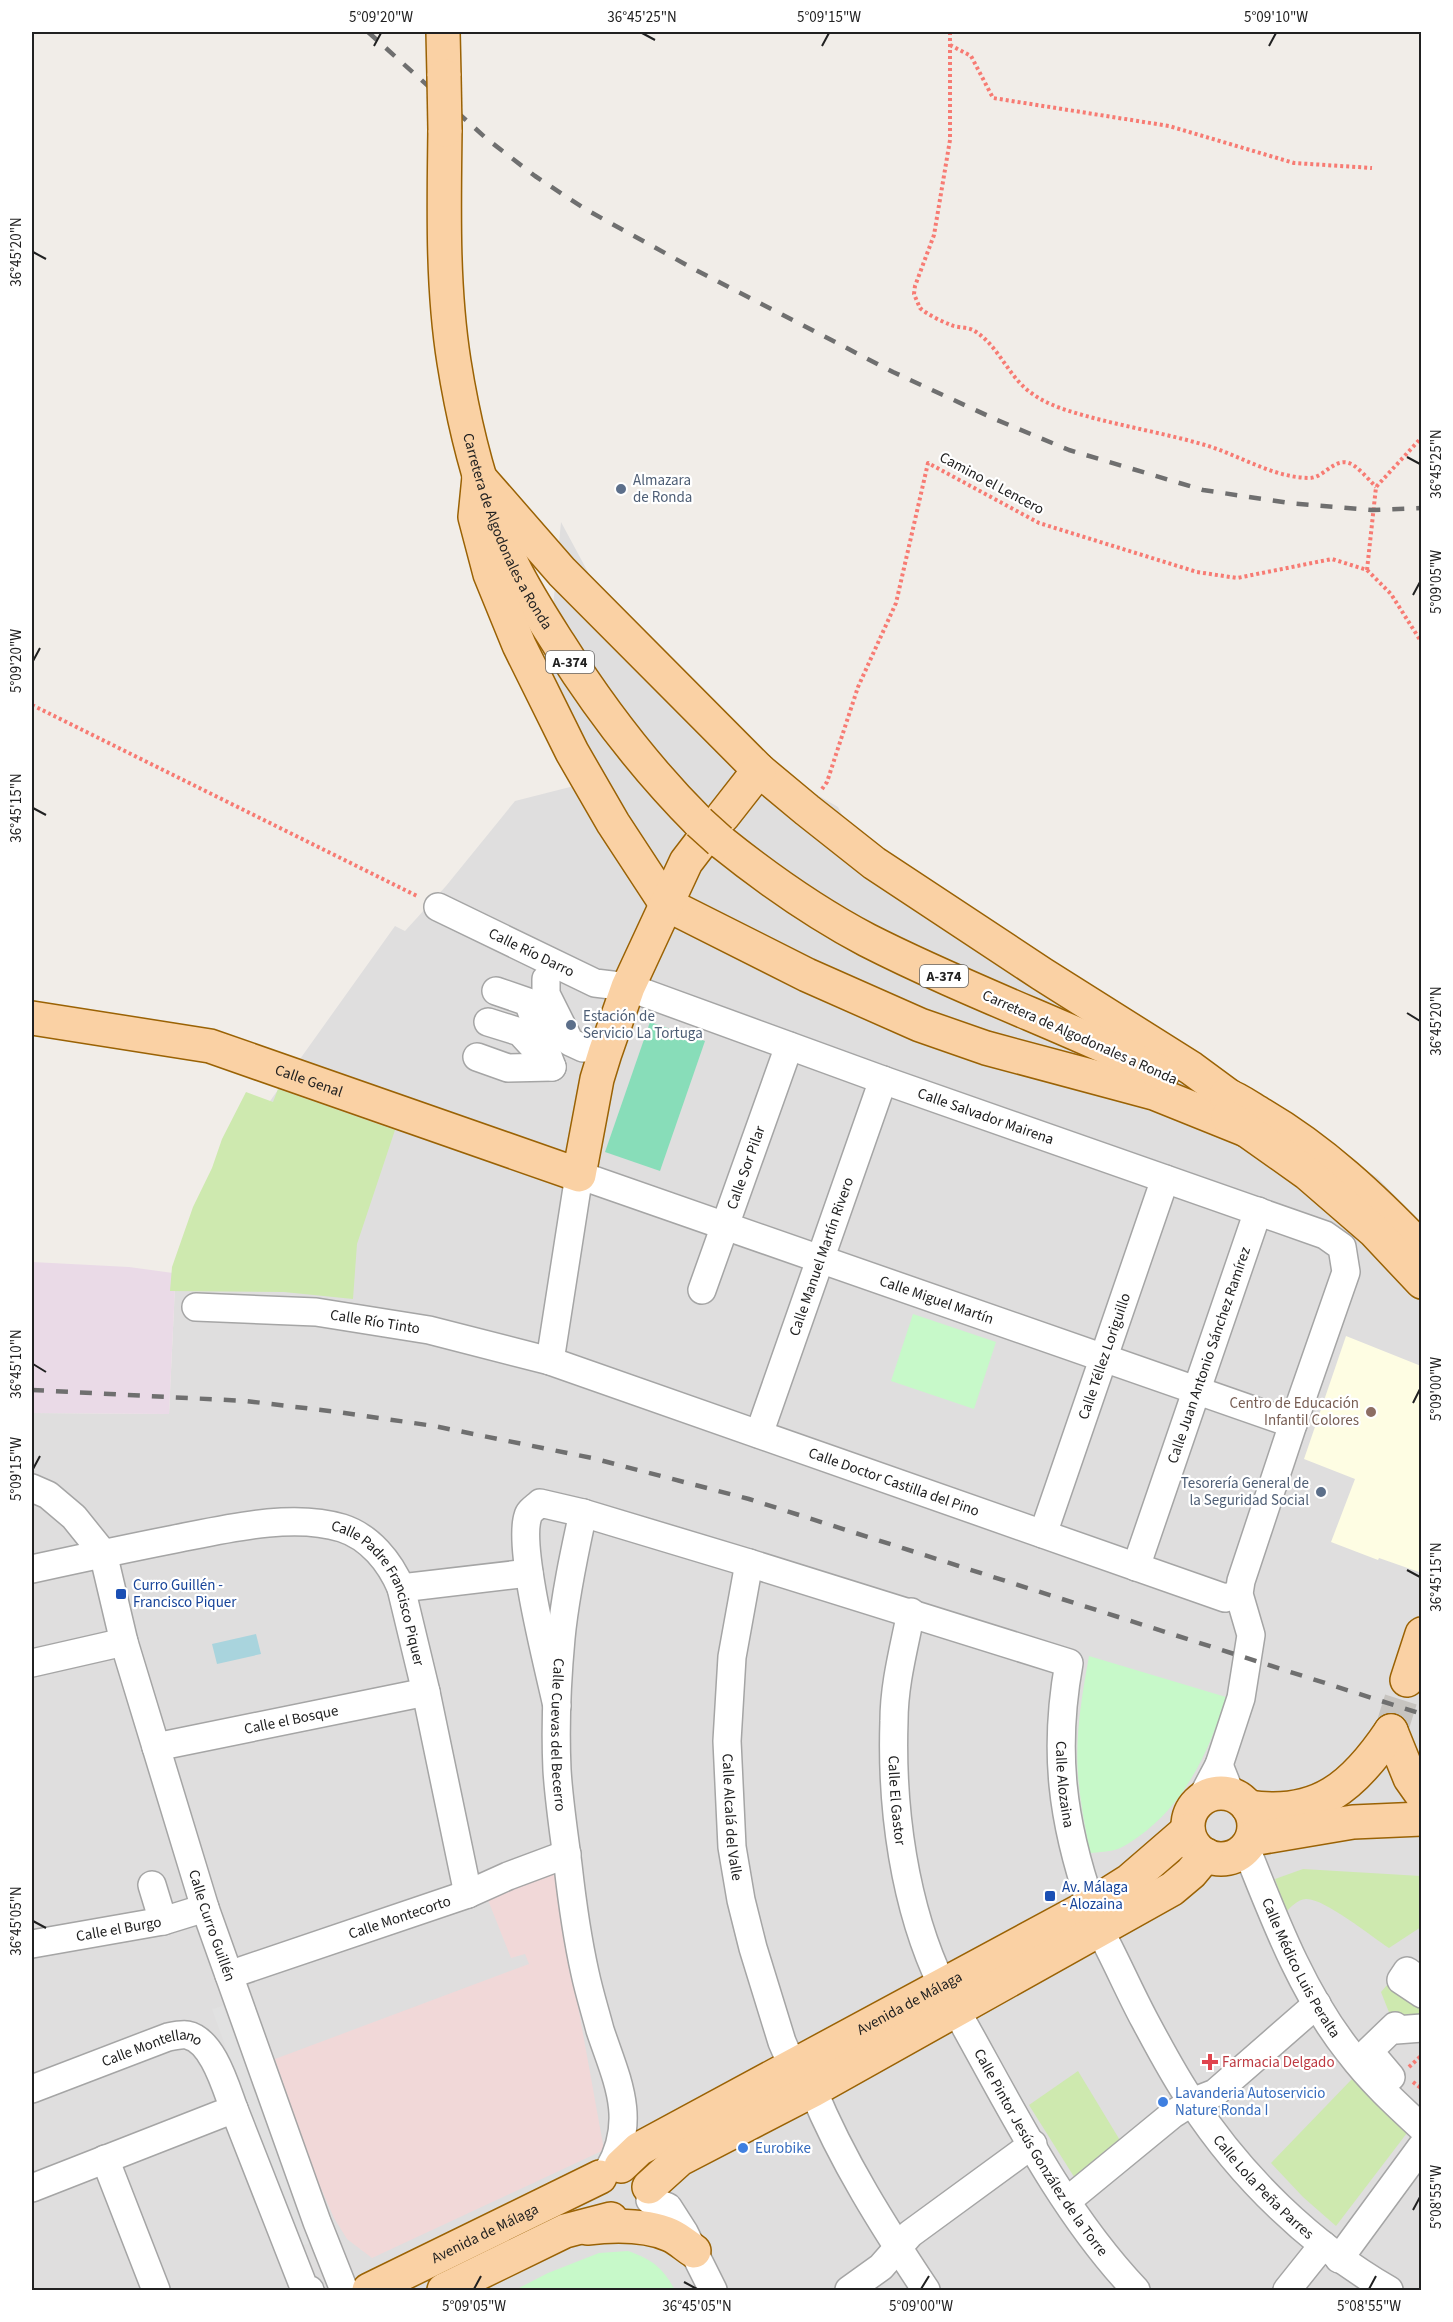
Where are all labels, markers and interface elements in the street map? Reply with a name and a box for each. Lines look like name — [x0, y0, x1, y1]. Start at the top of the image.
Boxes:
text: 5°09'20"W — [349, 7, 413, 28]
text: 36°45'25"N — [607, 7, 677, 28]
text: 5°09'15"W — [797, 7, 861, 28]
text: 5°09'10"W — [1244, 7, 1308, 28]
text: 36°45'20"N — [6, 217, 27, 287]
text: 36°45'25"N — [1426, 429, 1447, 499]
street label: Carretera de Algodonales a Ronda — [457, 431, 557, 634]
street label: Camino el Lencero — [936, 447, 1048, 520]
place label: Almazara de Ronda — [633, 470, 692, 508]
marker: Almazara de Ronda — [614, 482, 628, 496]
text: 5°09'05"W — [1426, 550, 1447, 614]
text: 5°09'20"W — [6, 629, 27, 693]
road number: A-374 — [546, 651, 594, 673]
text: 36°45'15"N — [6, 773, 27, 843]
street label: Calle Río Darro — [485, 923, 578, 982]
road number: A-374 — [920, 965, 968, 987]
street label: Carretera de Algodonales a Ronda — [979, 985, 1181, 1090]
text: 36°45'20"N — [1426, 986, 1447, 1056]
place label: Estación de Servicio La Tortuga — [583, 1006, 703, 1044]
marker: Estación de Servicio La Tortuga — [564, 1018, 578, 1032]
street label: Calle Genal — [272, 1060, 346, 1103]
street label: Calle Salvador Mairena — [915, 1083, 1057, 1150]
street label: Calle Sor Pilar — [722, 1122, 771, 1212]
street label: Calle Manuel Martín Rivero — [784, 1174, 859, 1339]
street label: Calle Juan Antonio Sánchez Ramírez — [1162, 1244, 1256, 1466]
street label: Calle Miguel Martín — [877, 1271, 996, 1330]
street label: Calle Téllez Loriguillo — [1073, 1290, 1136, 1423]
street label: Calle Río Tinto — [329, 1304, 421, 1339]
text: 36°45'10"N — [6, 1329, 27, 1399]
text: 5°09'00"W — [1426, 1357, 1447, 1421]
place label: Centro de Educación Infantil Colores — [1229, 1393, 1359, 1431]
marker: Centro de Educación Infantil Colores — [1364, 1405, 1378, 1419]
text: 5°09'15"W — [6, 1437, 27, 1501]
street label: Calle Doctor Castilla del Pino — [805, 1443, 982, 1522]
place label: Tesorería General de la Seguridad Social — [1181, 1473, 1309, 1511]
marker: Tesorería General de la Seguridad Social — [1314, 1485, 1328, 1499]
street label: Calle Padre Francisco Piquer — [329, 1515, 430, 1669]
text: 36°45'15"N — [1426, 1542, 1447, 1612]
place label: Curro Guillén - Francisco Piquer — [133, 1575, 237, 1613]
marker: Curro Guillén - Francisco Piquer — [114, 1587, 128, 1601]
street label: Calle Cuevas del Becerro — [545, 1657, 571, 1813]
street label: Calle el Bosque — [242, 1700, 340, 1740]
street label: Calle Alozaina — [1050, 1741, 1079, 1830]
street label: Calle Alcalá del Valle — [717, 1753, 748, 1882]
street label: Calle El Gastor — [883, 1755, 911, 1848]
street label: Calle Curro Guillén — [183, 1867, 240, 1984]
place label: Av. Málaga - Alozaina — [1062, 1877, 1128, 1915]
text: 36°45'05"N — [6, 1886, 27, 1956]
marker: Av. Málaga - Alozaina — [1043, 1889, 1057, 1903]
street label: Calle Montecorto — [346, 1891, 454, 1945]
street label: Calle Médico Luis Peralta — [1256, 1895, 1345, 2042]
street label: Calle el Burgo — [75, 1911, 163, 1947]
street label: Avenida de Málaga — [853, 1967, 966, 2040]
street label: Calle Montellano — [99, 2025, 207, 2072]
street label: Calle Pintor Jesús González de la Torre — [968, 2045, 1113, 2261]
place label: Farmacia Delgado — [1222, 2052, 1335, 2073]
marker: Farmacia Delgado — [1203, 2055, 1217, 2069]
place label: Lavanderia Autoservicio Nature Ronda I — [1175, 2083, 1325, 2121]
marker: Lavanderia Autoservicio Nature Ronda I — [1156, 2095, 1170, 2109]
street label: Calle Lola Peña Parres — [1208, 2131, 1318, 2244]
place label: Eurobike — [755, 2138, 811, 2159]
marker: Eurobike — [736, 2141, 750, 2155]
text: 5°08'55"W — [1426, 2165, 1447, 2229]
street label: Avenida de Málaga — [428, 2199, 542, 2269]
text: 5°09'05"W — [442, 2296, 506, 2317]
text: 36°45'05"N — [662, 2296, 732, 2317]
text: 5°09'00"W — [889, 2296, 953, 2317]
text: 5°08'55"W — [1337, 2296, 1401, 2317]

